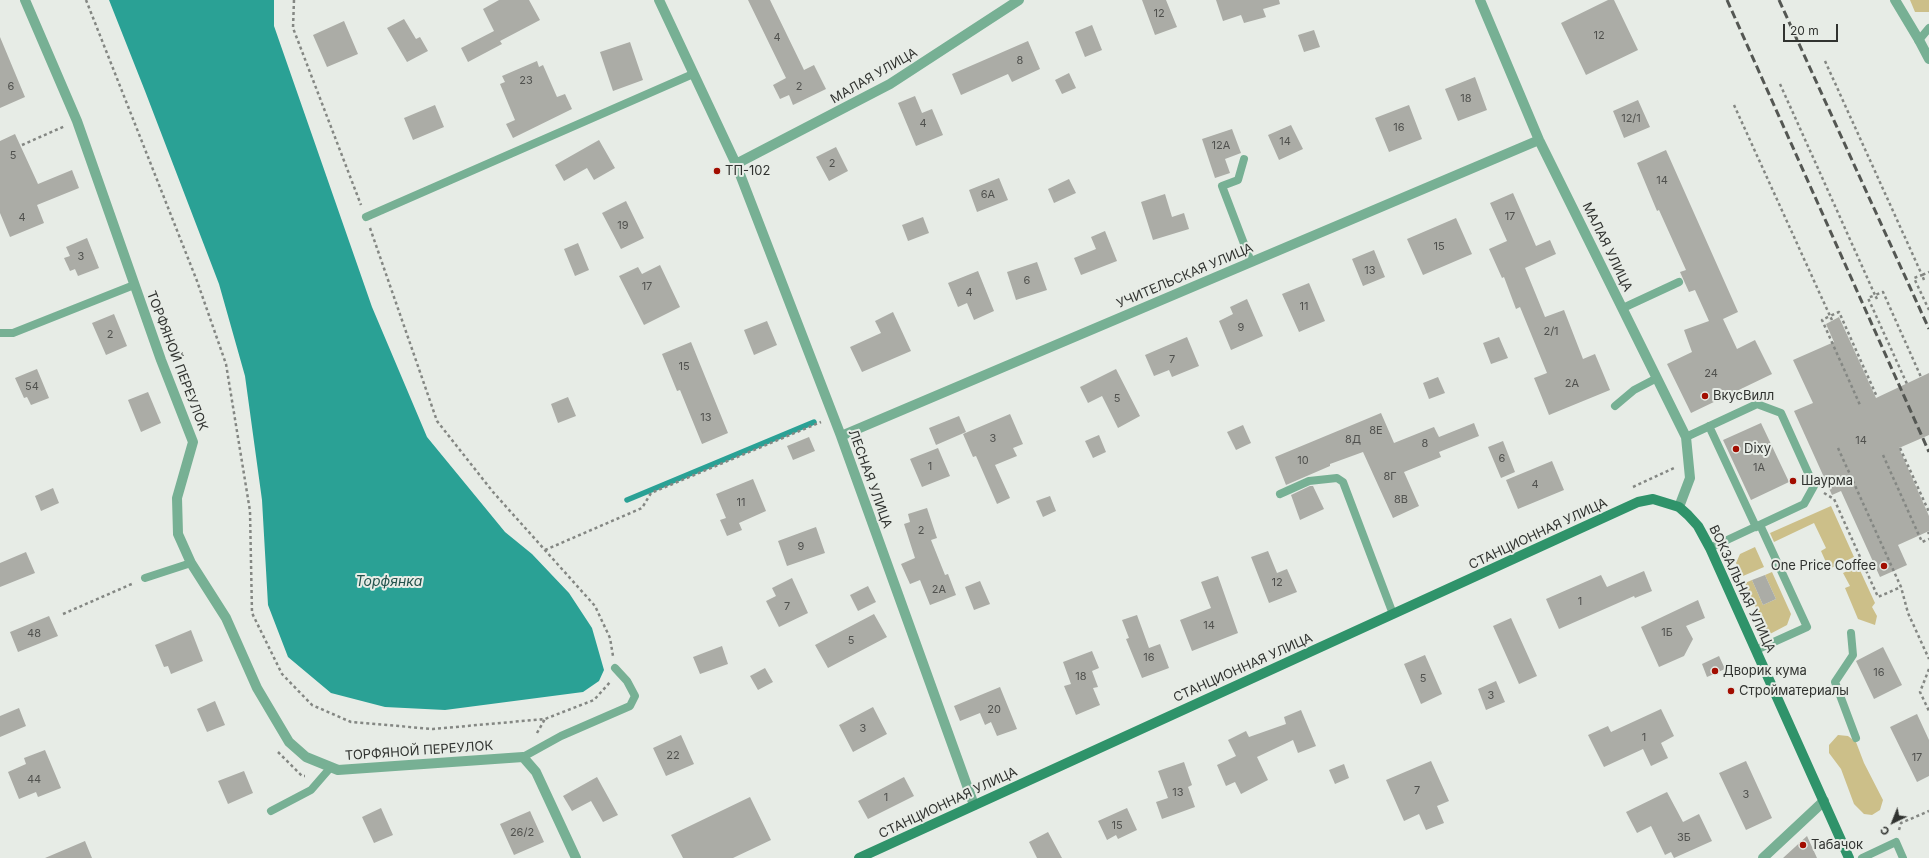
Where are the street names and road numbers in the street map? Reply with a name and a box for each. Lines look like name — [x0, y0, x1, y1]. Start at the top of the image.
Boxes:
street label: МАЛАЯ УЛИЦА — [828, 45, 920, 107]
street label: МАЛАЯ УЛИЦА — [1579, 200, 1635, 294]
street label: УЧИТЕЛЬСКАЯ УЛИЦА — [1114, 240, 1256, 312]
street label: ТОРФЯНОЙ ПЕРЕУЛОК — [143, 289, 211, 433]
street label: ЛЕСНАЯ УЛИЦА — [845, 428, 895, 530]
street label: СТАНЦИОННАЯ УЛИЦА — [1466, 495, 1610, 573]
street label: ВОКЗАЛЬНАЯ УЛИЦА — [1706, 523, 1778, 655]
street label: СТАНЦИОННАЯ УЛИЦА — [1171, 630, 1315, 706]
street label: ТОРФЯНОЙ ПЕРЕУЛОК — [344, 738, 494, 764]
street label: СТАНЦИОННАЯ УЛИЦА — [876, 764, 1020, 842]

